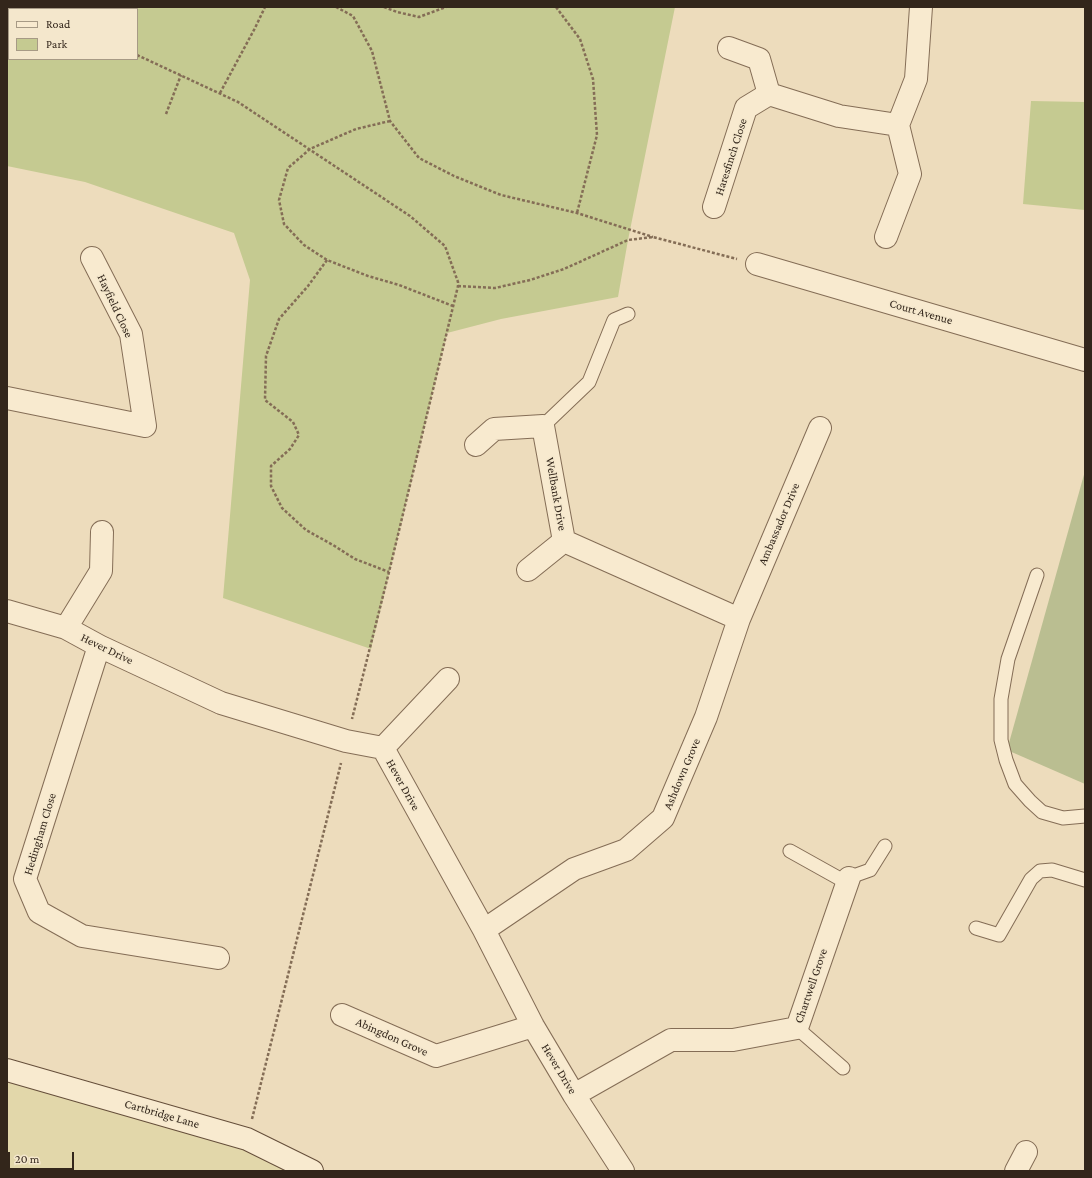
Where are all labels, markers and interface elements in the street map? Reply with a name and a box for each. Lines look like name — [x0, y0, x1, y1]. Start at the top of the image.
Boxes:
legend — [8, 8, 138, 60]
text: Road — [46, 17, 70, 31]
text: Park — [46, 37, 67, 51]
street label: Haresfinch Close — [712, 117, 750, 197]
street label: Hayfield Close — [94, 272, 136, 340]
street label: Court Avenue — [888, 296, 954, 328]
street label: Wellbank Drive — [542, 456, 570, 532]
street label: Ambassador Drive — [755, 481, 803, 567]
street label: Hever Drive — [78, 630, 136, 668]
street label: Ashdown Grove — [661, 736, 703, 812]
street label: Hever Drive — [383, 757, 423, 813]
street label: Hedingham Close — [21, 791, 59, 877]
street label: Chartwell Grove — [791, 947, 831, 1025]
street label: Abingdon Grove — [354, 1015, 430, 1059]
street label: Hever Drive — [538, 1041, 580, 1097]
street label: Cartbridge Lane — [123, 1096, 201, 1132]
scale bar — [10, 1144, 76, 1170]
text: 20 m — [15, 1152, 39, 1166]

